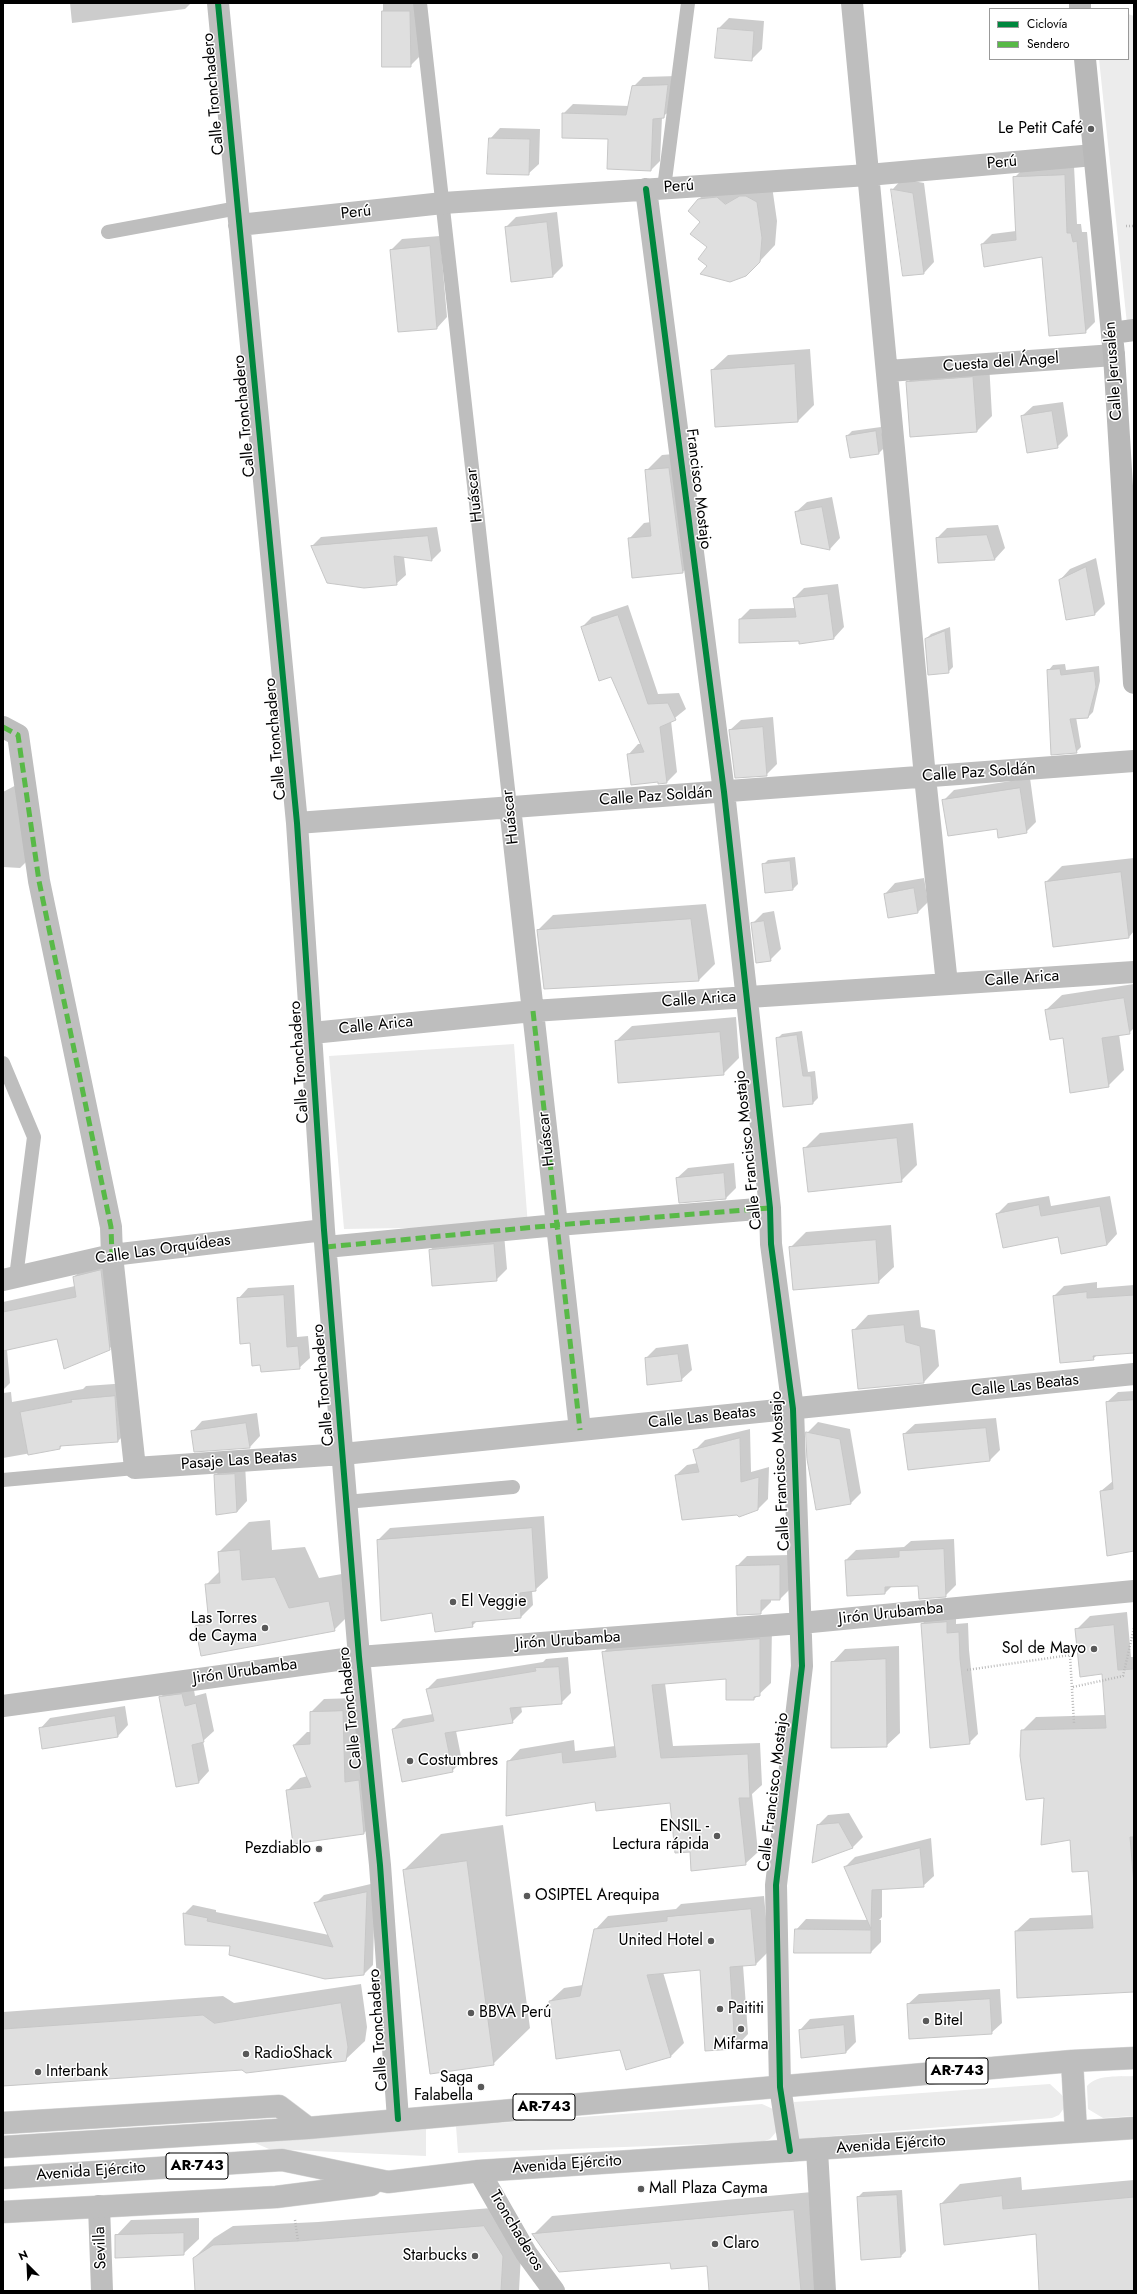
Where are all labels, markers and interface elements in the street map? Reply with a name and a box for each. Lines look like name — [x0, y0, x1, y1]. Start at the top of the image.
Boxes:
legend — [989, 8, 1129, 60]
text: Ciclovía — [1027, 15, 1067, 33]
street label: Calle Tronchadero — [199, 32, 229, 156]
text: Sendero — [1027, 35, 1070, 53]
place label: Le Petit Café — [998, 119, 1083, 139]
marker: Le Petit Café — [1086, 124, 1096, 134]
street label: Perú — [986, 152, 1018, 174]
street label: Perú — [663, 176, 695, 198]
street label: Perú — [340, 202, 372, 224]
street label: Calle Jerusalén — [1101, 321, 1127, 421]
street label: Cuesta del Ángel — [942, 349, 1060, 377]
street label: Calle Tronchadero — [230, 354, 260, 478]
street label: Francisco Mostajo — [681, 428, 715, 550]
street label: Huáscar — [463, 467, 487, 523]
street label: Calle Tronchadero — [261, 677, 291, 801]
street label: Calle Paz Soldán — [922, 759, 1036, 787]
street label: Calle Paz Soldán — [599, 783, 713, 811]
street label: Huáscar — [499, 789, 523, 845]
street label: Calle Arica — [984, 967, 1060, 991]
street label: Calle Arica — [661, 988, 737, 1012]
street label: Calle Tronchadero — [286, 1000, 314, 1124]
street label: Calle Arica — [338, 1013, 414, 1039]
street label: Calle Francisco Mostajo — [731, 1069, 767, 1231]
street label: Huáscar — [535, 1111, 559, 1167]
street label: Calle Las Orquídeas — [94, 1231, 232, 1269]
street label: Calle Tronchadero — [309, 1323, 339, 1447]
street label: Calle Las Beatas — [970, 1371, 1080, 1401]
street label: Calle Francisco Mostajo — [767, 1391, 795, 1551]
street label: Calle Las Beatas — [647, 1403, 757, 1433]
street label: Pasaje Las Beatas — [180, 1447, 298, 1475]
place label: El Veggie — [461, 1592, 526, 1612]
marker: El Veggie — [448, 1597, 458, 1607]
street label: Jirón Urubamba — [838, 1599, 944, 1629]
place label: Las Torres de Cayma — [189, 1609, 257, 1647]
marker: Las Torres de Cayma — [260, 1623, 270, 1633]
street label: Jirón Urubamba — [515, 1628, 621, 1654]
place label: Sol de Mayo — [1002, 1639, 1086, 1659]
marker: Sol de Mayo — [1089, 1644, 1099, 1654]
street label: Calle Tronchadero — [335, 1646, 367, 1770]
street label: Jirón Urubamba — [192, 1655, 298, 1689]
street label: Calle Francisco Mostajo — [755, 1711, 793, 1873]
place label: Costumbres — [418, 1751, 498, 1771]
marker: Costumbres — [405, 1756, 415, 1766]
place label: ENSIL - Lectura rápida — [612, 1817, 709, 1855]
marker: ENSIL - Lectura rápida — [712, 1831, 722, 1841]
place label: Pezdiablo — [245, 1839, 311, 1859]
marker: Pezdiablo — [314, 1844, 324, 1854]
place label: OSIPTEL Arequipa — [535, 1886, 659, 1906]
marker: OSIPTEL Arequipa — [522, 1891, 532, 1901]
place label: United Hotel — [618, 1931, 703, 1951]
marker: United Hotel — [706, 1936, 716, 1946]
street label: Calle Tronchadero — [365, 1968, 393, 2092]
place label: Paititi — [728, 1999, 764, 2019]
place label: BBVA Perú — [479, 2003, 551, 2023]
marker: Paititi — [715, 2004, 725, 2014]
marker: BBVA Perú — [466, 2008, 476, 2018]
place label: Bitel — [934, 2011, 963, 2031]
marker: Bitel — [921, 2016, 931, 2026]
marker: Mifarma — [736, 2024, 746, 2034]
place label: Mifarma — [713, 2035, 769, 2055]
place label: RadioShack — [254, 2044, 332, 2064]
marker: RadioShack — [241, 2049, 251, 2059]
road number: AR-743 — [926, 2058, 988, 2084]
place label: Interbank — [46, 2062, 108, 2082]
marker: Interbank — [33, 2067, 43, 2077]
place label: Saga Falabella — [414, 2068, 473, 2106]
marker: Saga Falabella — [476, 2082, 486, 2092]
road number: AR-743 — [513, 2094, 575, 2120]
street label: Avenida Ejército — [836, 2132, 946, 2158]
street label: Avenida Ejército — [512, 2152, 622, 2178]
road number: AR-743 — [166, 2153, 228, 2179]
street label: Avenida Ejército — [36, 2159, 146, 2185]
place label: Mall Plaza Cayma — [649, 2179, 768, 2199]
marker: Mall Plaza Cayma — [636, 2184, 646, 2194]
street label: Tronchaderos — [485, 2187, 547, 2275]
street label: Sevilla — [91, 2226, 111, 2270]
place label: Claro — [723, 2234, 759, 2254]
marker: Claro — [710, 2239, 720, 2249]
north arrow — [8, 2246, 48, 2286]
text: N — [16, 2246, 30, 2264]
place label: Starbucks — [403, 2246, 467, 2266]
marker: Starbucks — [470, 2251, 480, 2261]

